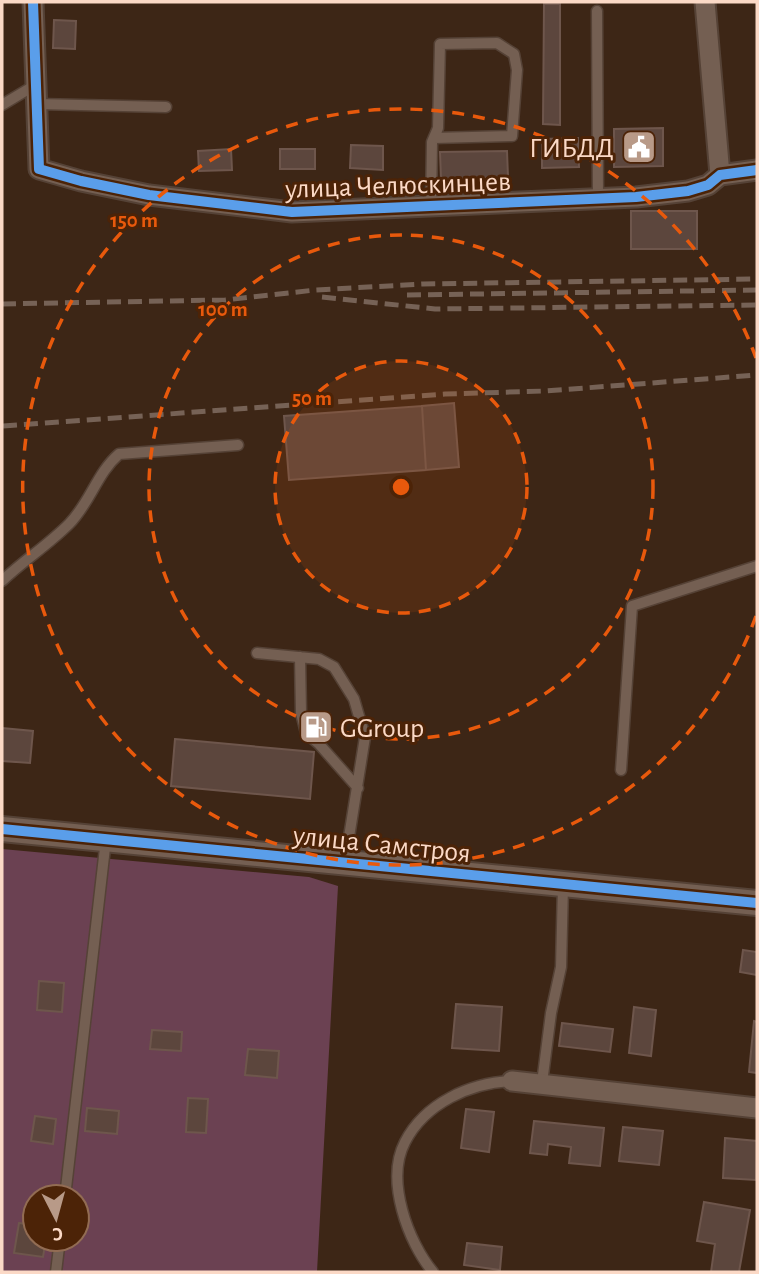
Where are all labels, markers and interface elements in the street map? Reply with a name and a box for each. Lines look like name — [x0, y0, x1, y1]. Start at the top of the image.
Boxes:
public building icon: ГИБДД — [620, 128, 658, 166]
place label: ГИБДД — [529, 135, 614, 163]
street label: улица Челюскинцев — [284, 168, 511, 204]
text: 150 m — [110, 210, 158, 231]
text: 100 m — [198, 299, 248, 320]
text: 50 m — [292, 388, 332, 409]
centre of rings — [389, 475, 413, 499]
fuel station icon: GGroup — [297, 708, 335, 746]
place label: GGroup — [340, 715, 424, 743]
street label: улица Самстроя — [291, 822, 472, 868]
north arrow — [21, 1183, 91, 1253]
text: С — [51, 1223, 64, 1243]

